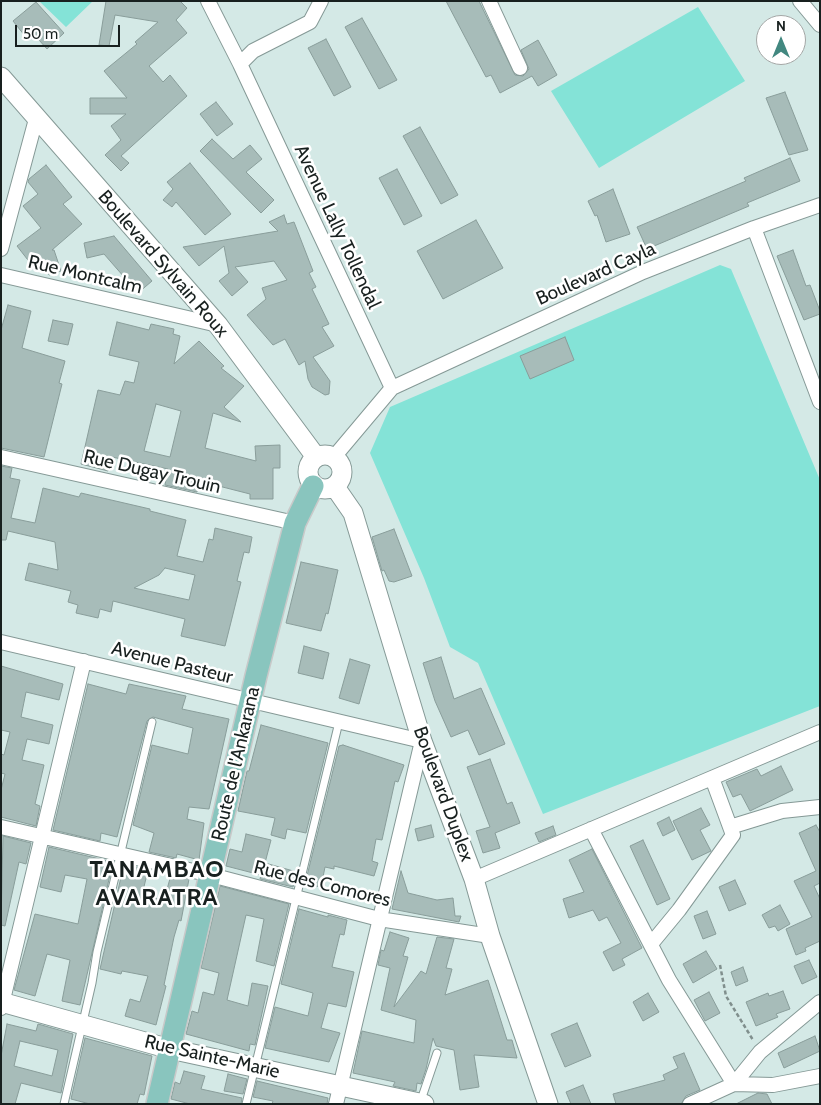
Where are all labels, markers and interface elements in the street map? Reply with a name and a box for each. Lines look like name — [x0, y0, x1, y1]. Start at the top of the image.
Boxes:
scale bar — [18, 15, 122, 47]
north arrow — [756, 15, 806, 65]
text: N — [776, 17, 786, 35]
text: 50 m — [23, 25, 58, 43]
street label: Avenue Lally Tollendal — [289, 141, 385, 313]
street label: Boulevard Sylvain Roux — [93, 186, 233, 342]
street label: Boulevard Cayla — [533, 237, 659, 311]
street label: Rue Montcalm — [26, 251, 144, 299]
street label: Rue Dugay Trouin — [81, 445, 223, 499]
street label: Avenue Pasteur — [109, 637, 235, 689]
street label: Route de l'Ankarana — [207, 685, 265, 843]
street label: Boulevard Duplex — [408, 723, 478, 865]
district label: TANAMBAO AVARATRA — [89, 856, 225, 912]
street label: Rue des Comores — [251, 856, 393, 912]
street label: Rue Sainte-Marie — [142, 1030, 282, 1084]

